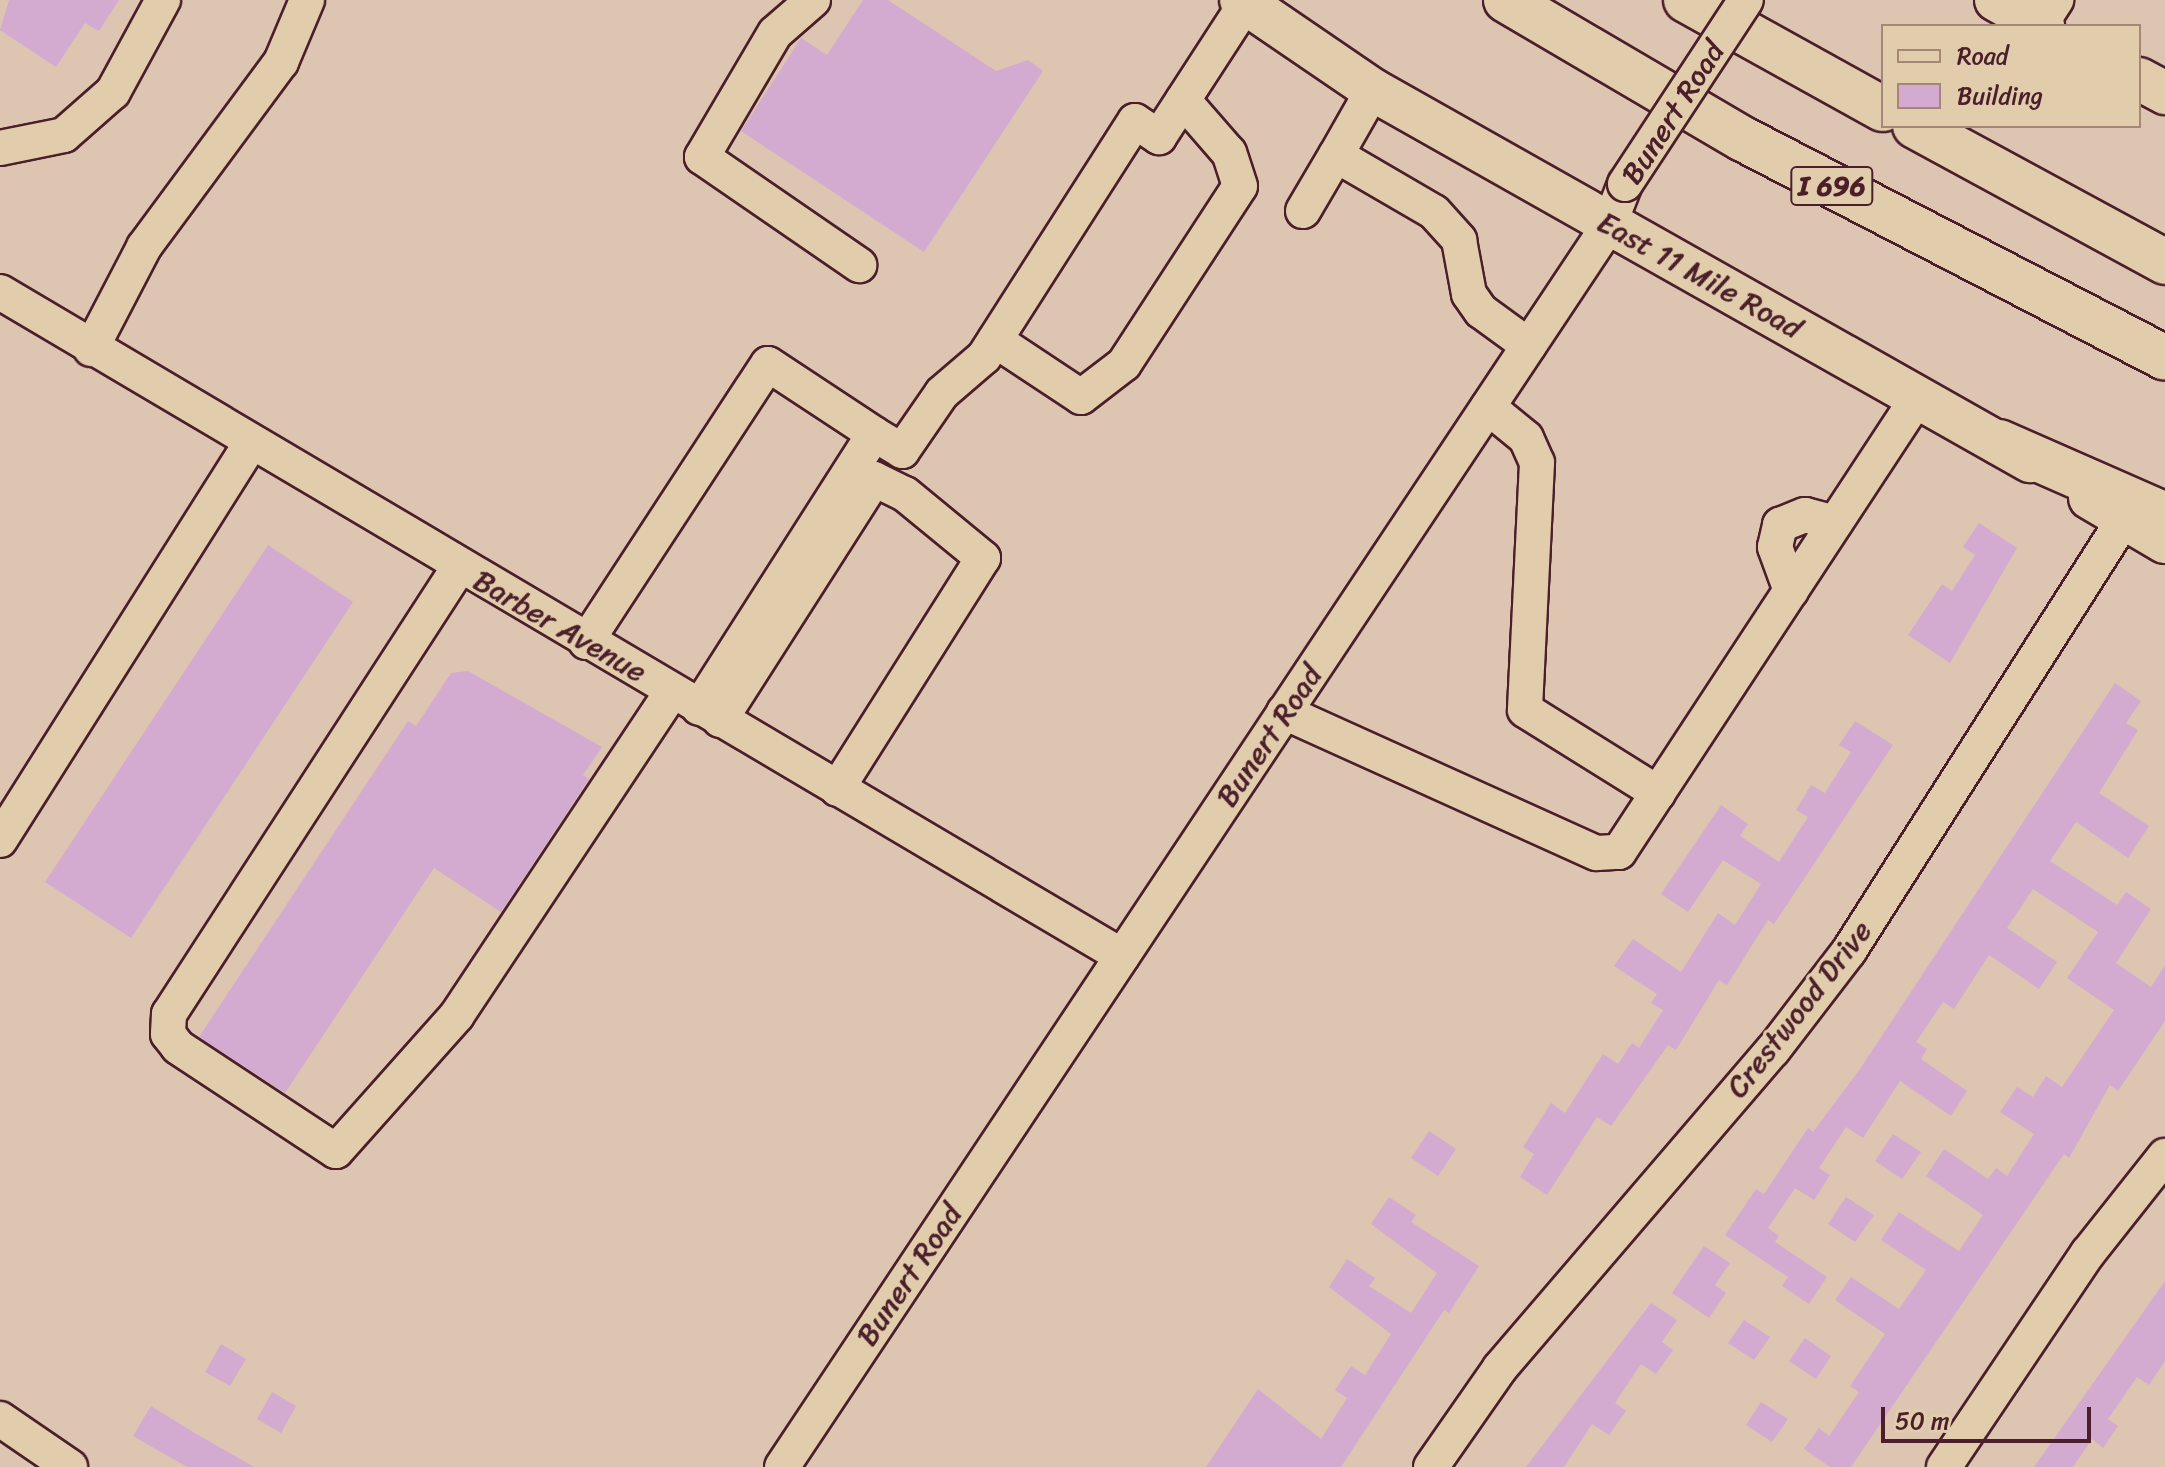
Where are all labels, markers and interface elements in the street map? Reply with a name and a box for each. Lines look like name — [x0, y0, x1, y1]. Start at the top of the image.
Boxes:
legend — [1881, 24, 2141, 128]
street label: Bunert Road — [1613, 35, 1733, 191]
text: Road — [1957, 35, 2008, 77]
text: Building — [1957, 75, 2043, 117]
road number: I 696 — [1790, 162, 1874, 210]
street label: East 11 Mile Road — [1591, 204, 1809, 346]
street label: Barber Avenue — [467, 562, 653, 690]
street label: Bunert Road — [1208, 658, 1330, 814]
street label: Crestwood Drive — [1719, 913, 1879, 1105]
street label: Bunert Road — [848, 1197, 970, 1353]
scale bar — [1885, 1391, 2095, 1441]
text: 50 m — [1895, 1400, 1950, 1442]

